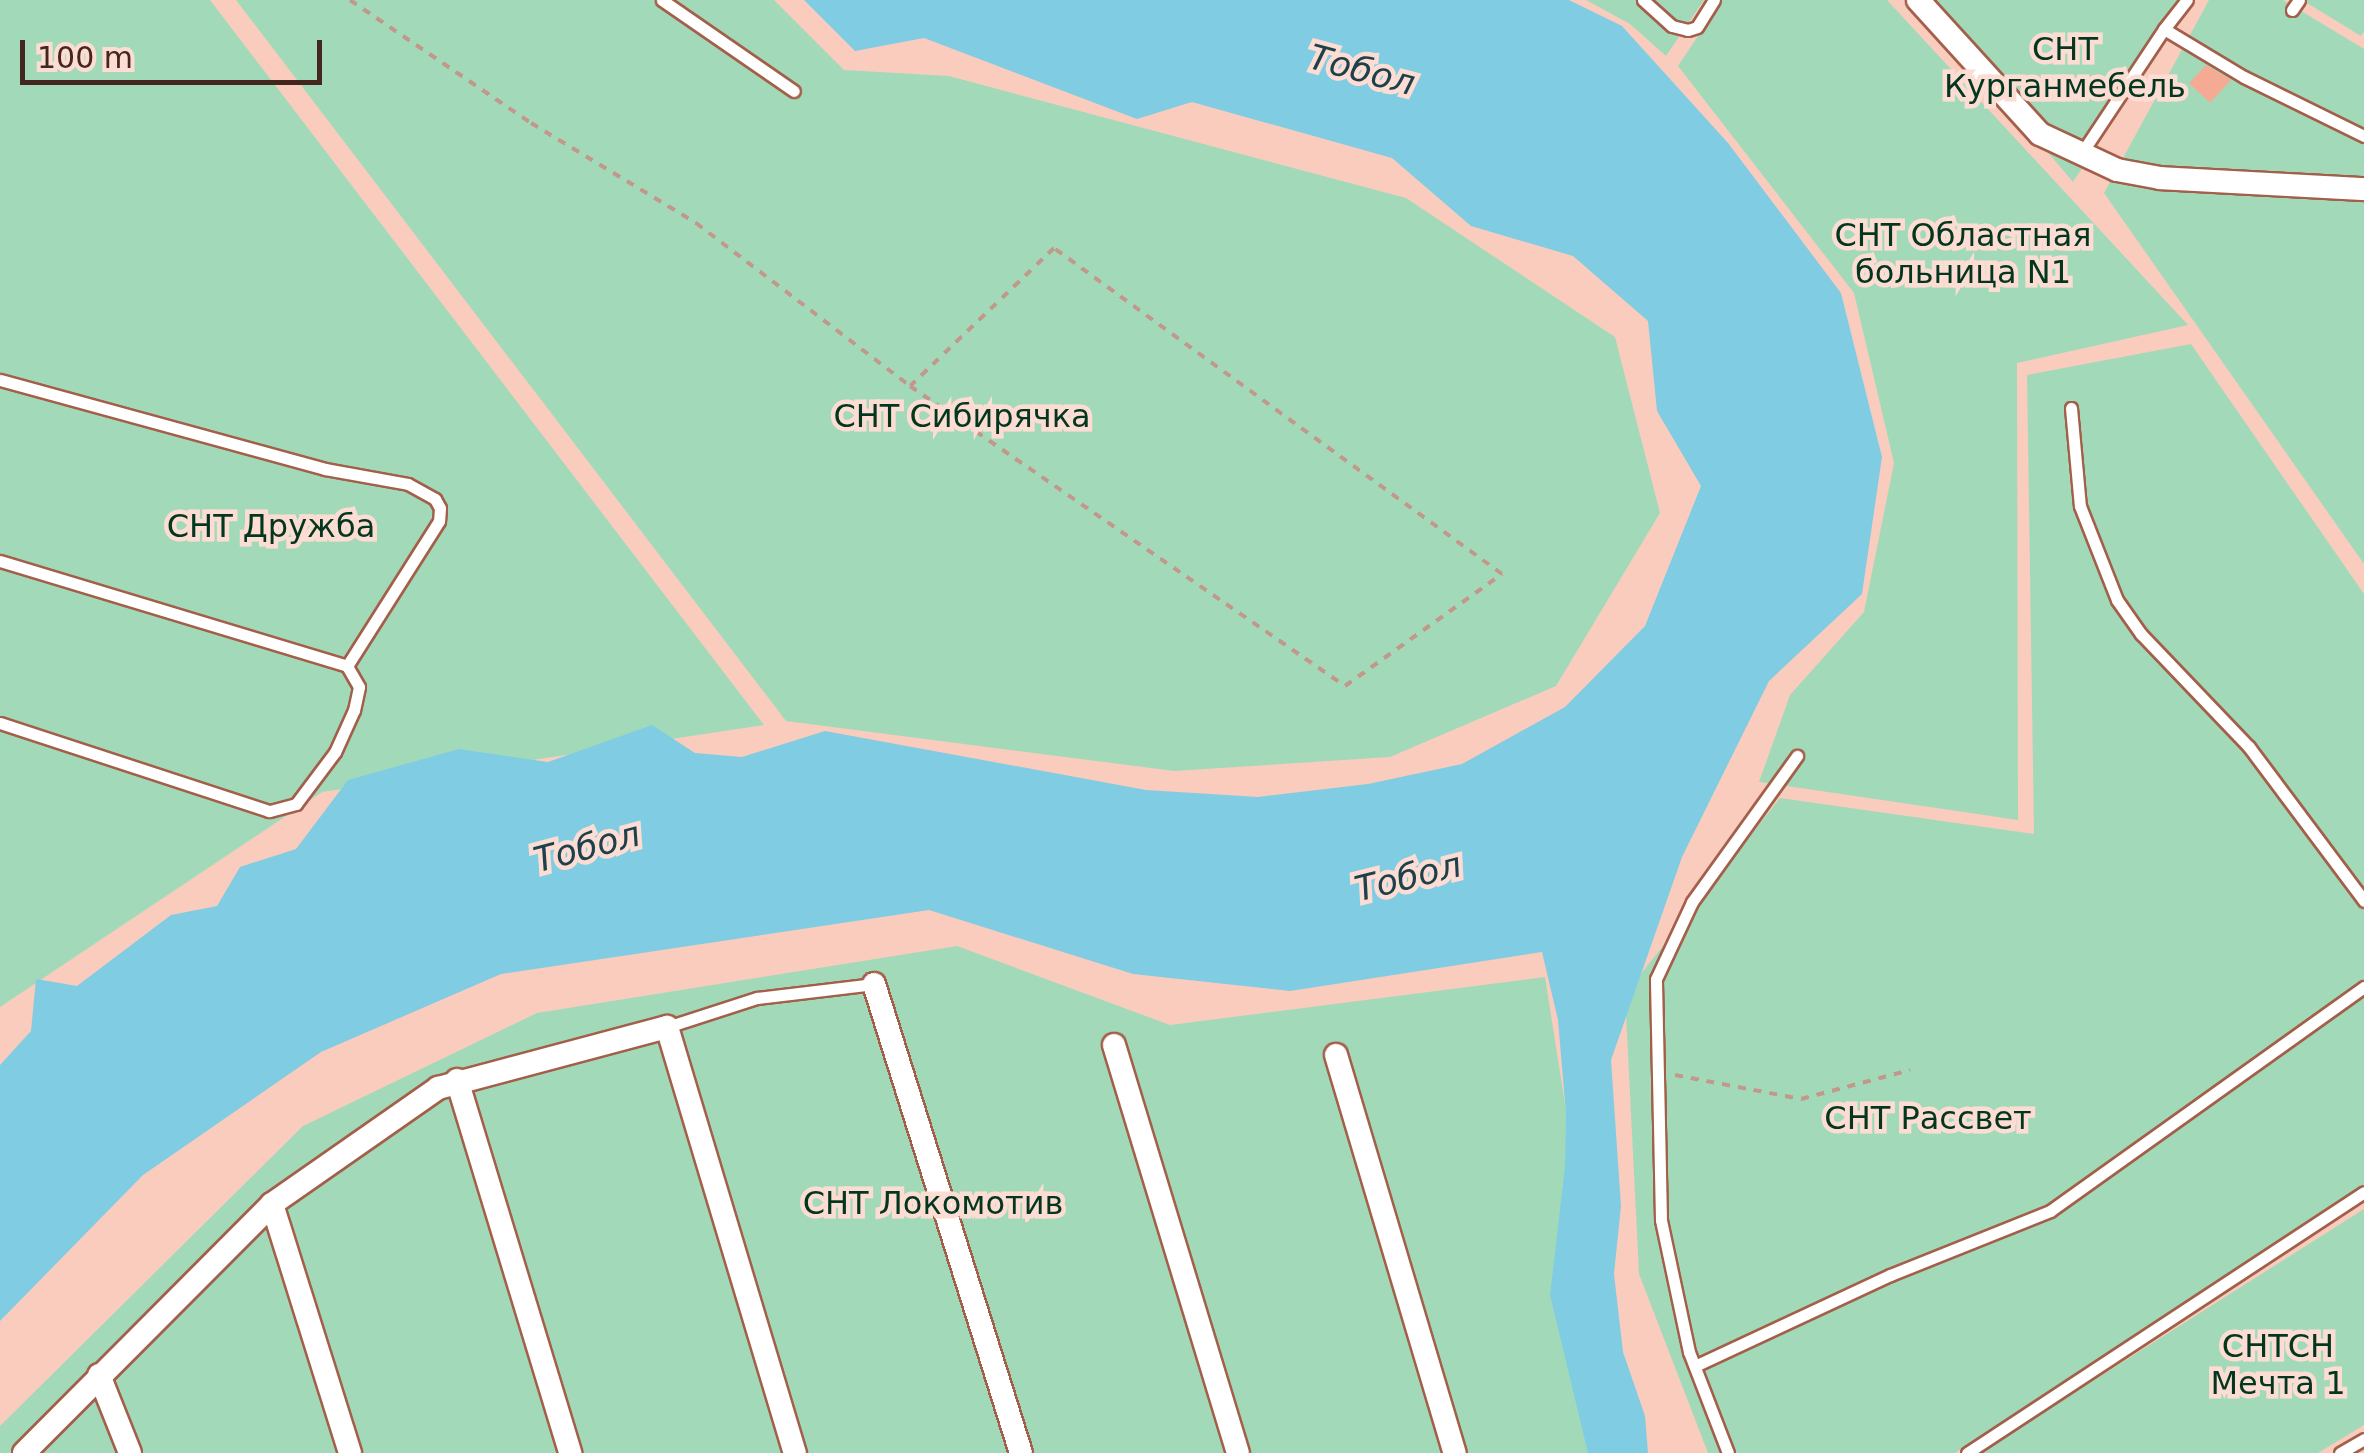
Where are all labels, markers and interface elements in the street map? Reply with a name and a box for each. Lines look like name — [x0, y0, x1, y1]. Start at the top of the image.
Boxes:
scale bar — [25, 20, 328, 82]
park label: СНТ Курганмебель — [1944, 31, 2186, 106]
water label: Тобол — [1304, 36, 1420, 104]
text: 100 m — [37, 40, 133, 75]
park label: СНТ Областная больница N1 — [1834, 217, 2092, 292]
park label: СНТ Сибирячка — [833, 397, 1091, 435]
park label: СНТ Дружба — [167, 507, 375, 545]
water label: Тобол — [529, 813, 645, 881]
water label: Тобол — [1350, 844, 1466, 910]
park label: СНТ Рассвет — [1824, 1099, 2032, 1137]
park label: СНТ Локомотив — [803, 1184, 1063, 1222]
park label: СНТСН Мечта 1 — [2211, 1328, 2345, 1403]

